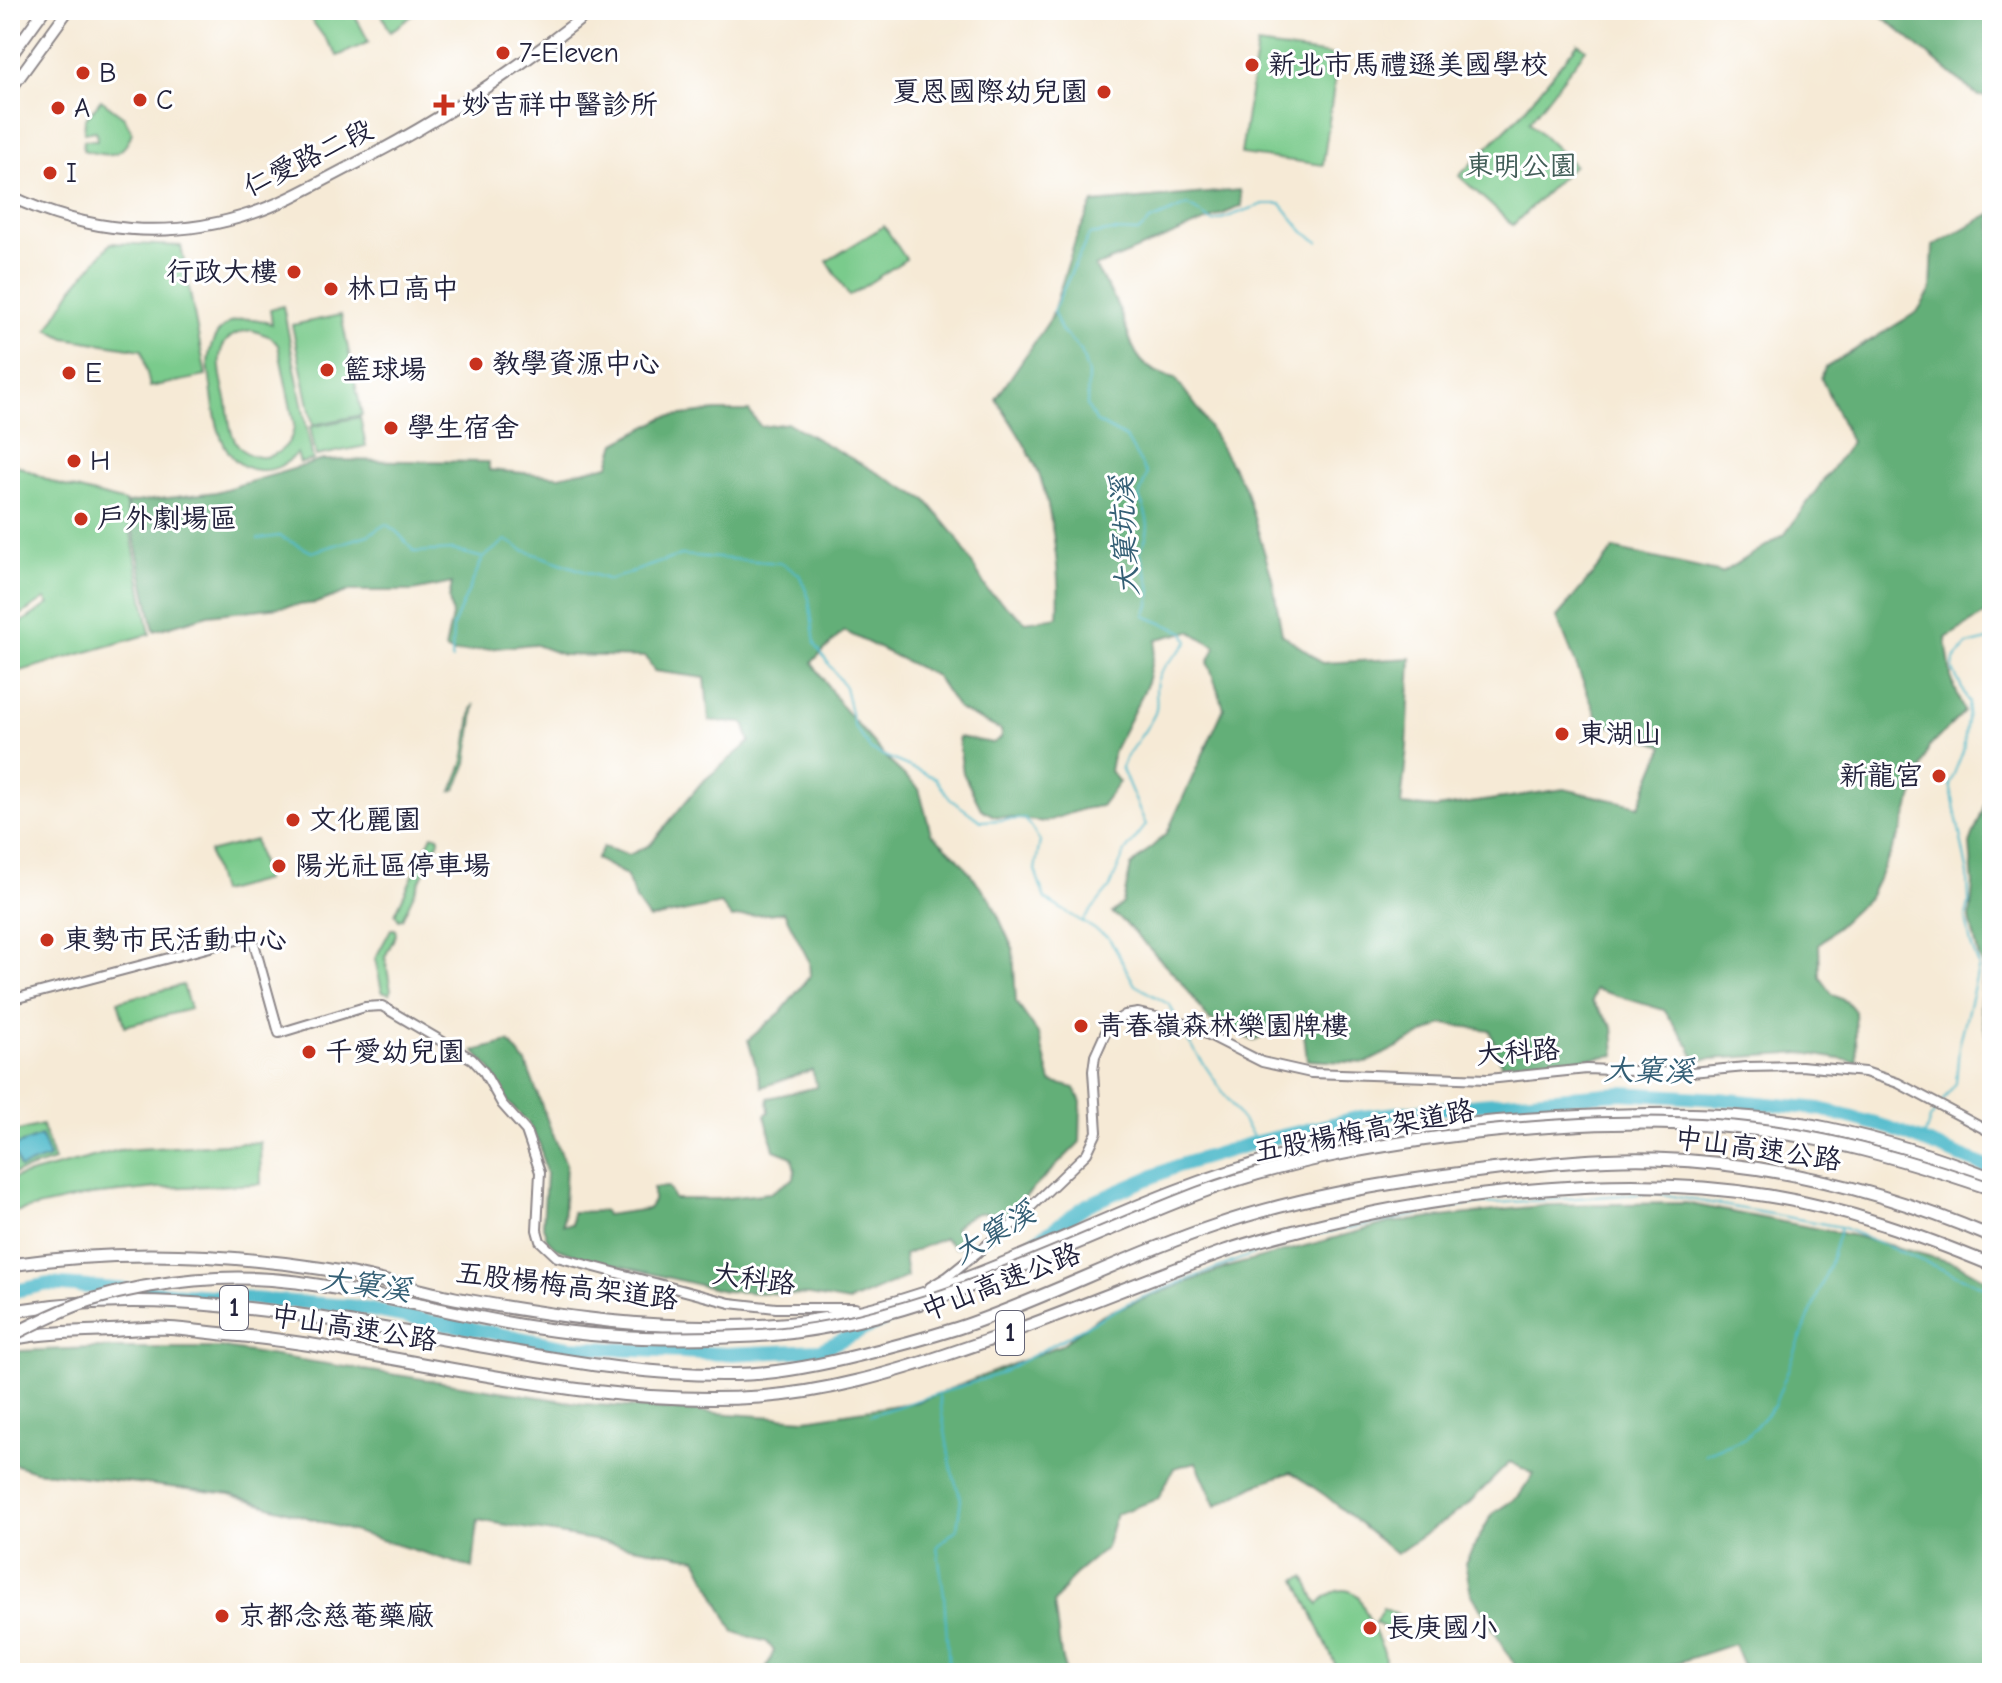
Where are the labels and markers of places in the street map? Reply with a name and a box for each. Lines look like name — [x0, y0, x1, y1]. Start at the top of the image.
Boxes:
place label: 7-Eleven — [519, 37, 619, 69]
marker: 7-Eleven — [494, 44, 512, 62]
place label: 新北市馬禮遜美國學校 — [1268, 49, 1548, 81]
marker: 新北市馬禮遜美國學校 — [1243, 56, 1261, 74]
place label: B — [99, 57, 116, 89]
marker: B — [74, 64, 92, 82]
place label: 夏恩國際幼兒園 — [892, 76, 1088, 108]
marker: 夏恩國際幼兒園 — [1095, 83, 1113, 101]
place label: C — [156, 84, 173, 116]
place label: 妙吉祥中醫診所 — [462, 89, 658, 121]
marker: C — [131, 91, 149, 109]
place label: A — [74, 92, 90, 124]
marker: 妙吉祥中醫診所 — [433, 94, 455, 116]
marker: A — [49, 99, 67, 117]
place label: I — [66, 157, 77, 189]
marker: I — [41, 164, 59, 182]
place label: 行政大樓 — [166, 256, 278, 288]
marker: 行政大樓 — [285, 263, 303, 281]
place label: 林口高中 — [347, 273, 459, 305]
marker: 林口高中 — [322, 280, 340, 298]
place label: 教學資源中心 — [492, 348, 660, 380]
place label: 籃球場 — [343, 354, 427, 386]
marker: 教學資源中心 — [467, 355, 485, 373]
place label: E — [85, 357, 102, 389]
marker: 籃球場 — [318, 361, 336, 379]
marker: E — [60, 364, 78, 382]
place label: 學生宿舍 — [407, 412, 519, 444]
marker: 學生宿舍 — [382, 419, 400, 437]
place label: H — [90, 445, 110, 477]
marker: H — [65, 452, 83, 470]
place label: 戶外劇場區 — [97, 503, 237, 535]
marker: 戶外劇場區 — [72, 510, 90, 528]
place label: 東湖山 — [1578, 718, 1662, 750]
marker: 東湖山 — [1553, 725, 1571, 743]
place label: 新龍宮 — [1839, 760, 1923, 792]
marker: 新龍宮 — [1930, 767, 1948, 785]
place label: 文化麗園 — [309, 804, 421, 836]
marker: 文化麗園 — [284, 811, 302, 829]
place label: 陽光社區停車場 — [295, 850, 491, 882]
marker: 陽光社區停車場 — [270, 857, 288, 875]
place label: 東勢市民活動中心 — [63, 924, 287, 956]
marker: 東勢市民活動中心 — [38, 931, 56, 949]
place label: 青春嶺森林樂園牌樓 — [1097, 1010, 1349, 1042]
marker: 青春嶺森林樂園牌樓 — [1072, 1017, 1090, 1035]
place label: 千愛幼兒園 — [325, 1036, 465, 1068]
marker: 千愛幼兒園 — [300, 1043, 318, 1061]
place label: 京都念慈菴藥廠 — [238, 1600, 434, 1632]
marker: 京都念慈菴藥廠 — [213, 1607, 231, 1625]
place label: 長庚國小 — [1386, 1612, 1498, 1644]
marker: 長庚國小 — [1361, 1619, 1379, 1637]

